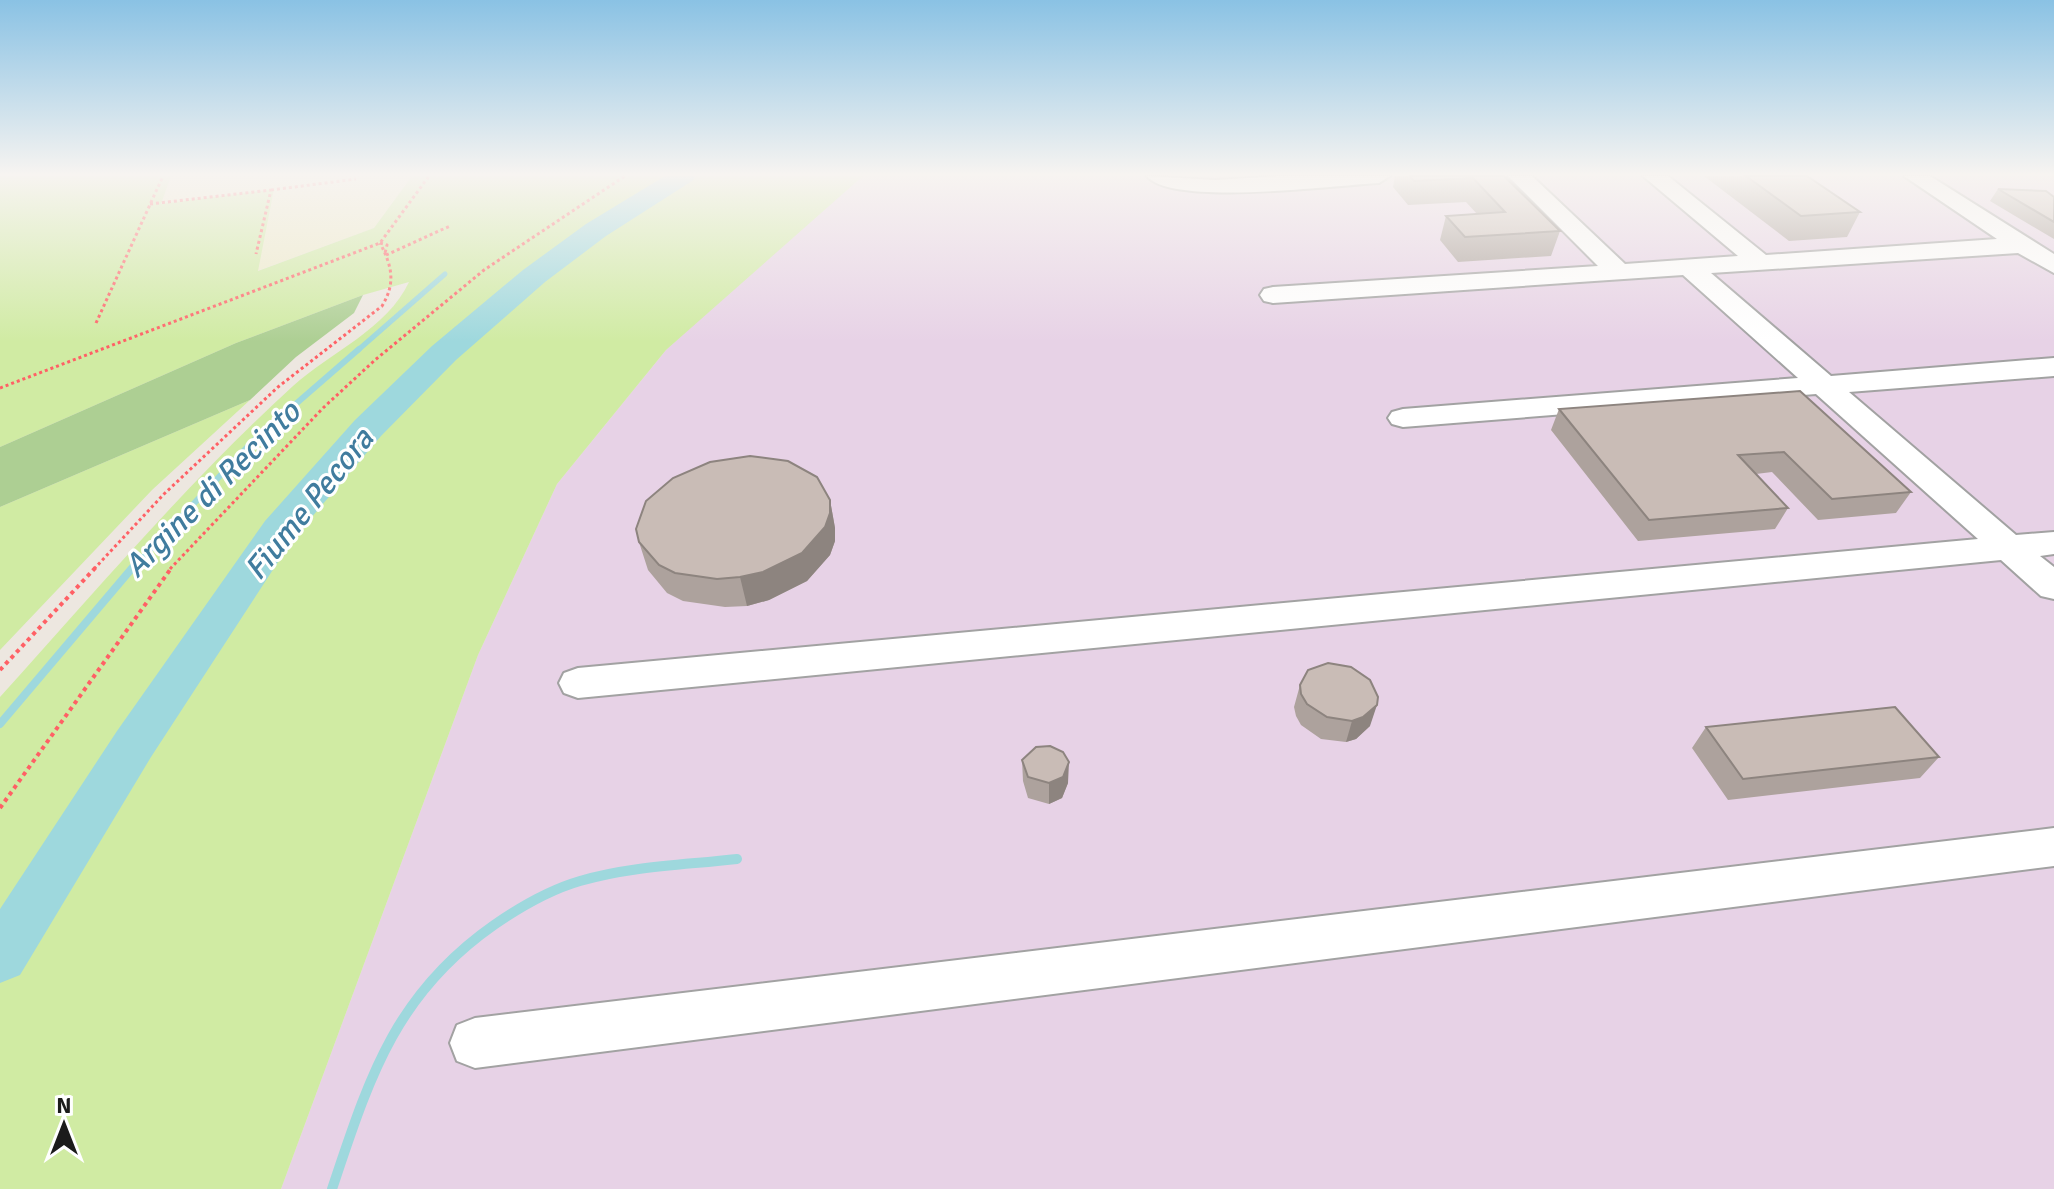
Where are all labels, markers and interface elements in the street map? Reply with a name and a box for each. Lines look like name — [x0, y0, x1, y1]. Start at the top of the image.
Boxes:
water label: Argine di Recinto — [116, 392, 309, 585]
water label: Fiume Pecora — [236, 420, 383, 588]
north arrow — [24, 1085, 104, 1165]
text: N — [56, 1092, 72, 1119]

